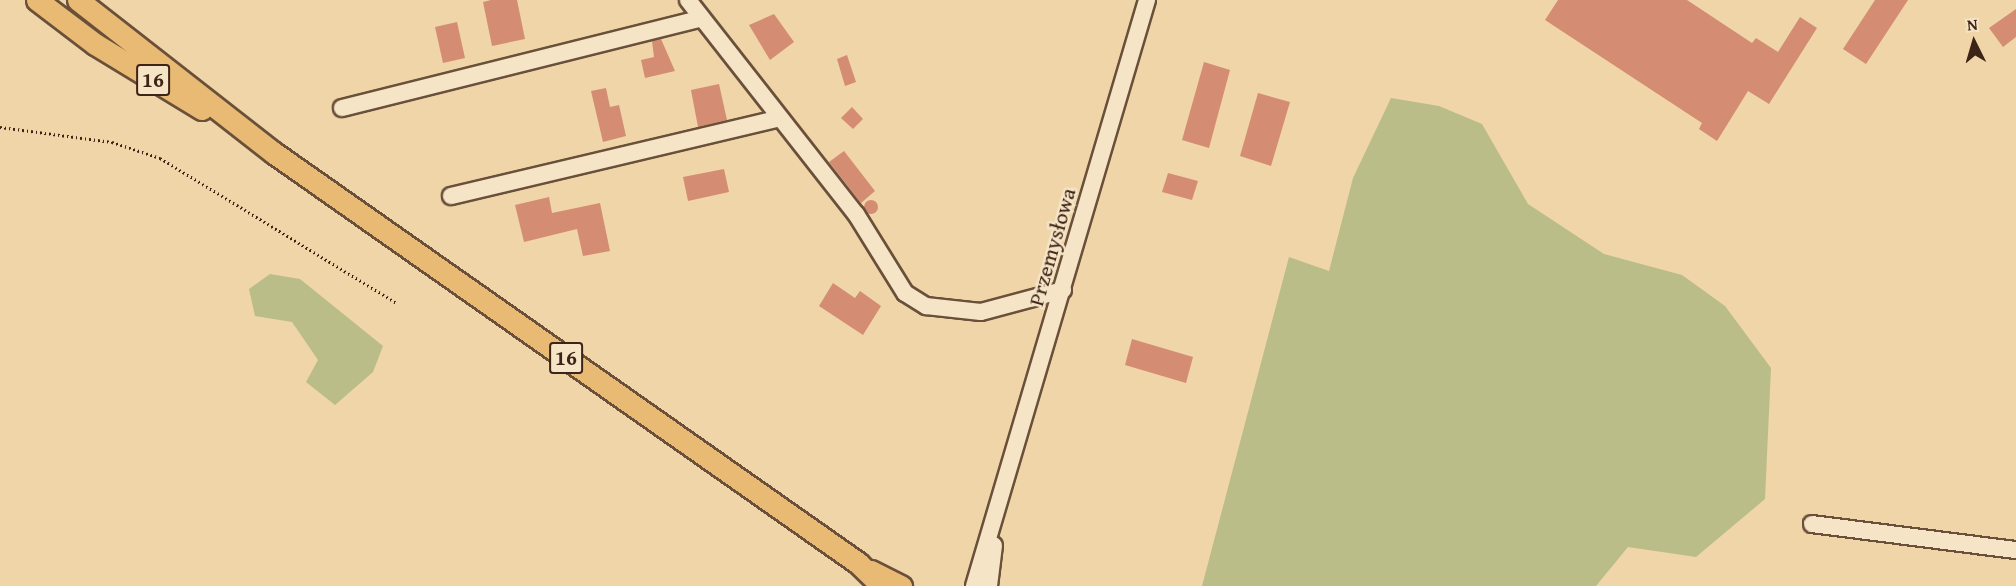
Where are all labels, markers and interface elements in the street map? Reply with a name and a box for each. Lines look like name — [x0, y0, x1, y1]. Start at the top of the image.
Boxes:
north arrow — [1944, 12, 2004, 72]
text: N — [1966, 12, 1979, 36]
road number: 16 — [135, 62, 171, 98]
street label: Przemysłowa — [1023, 185, 1081, 309]
road number: 16 — [548, 340, 584, 376]

